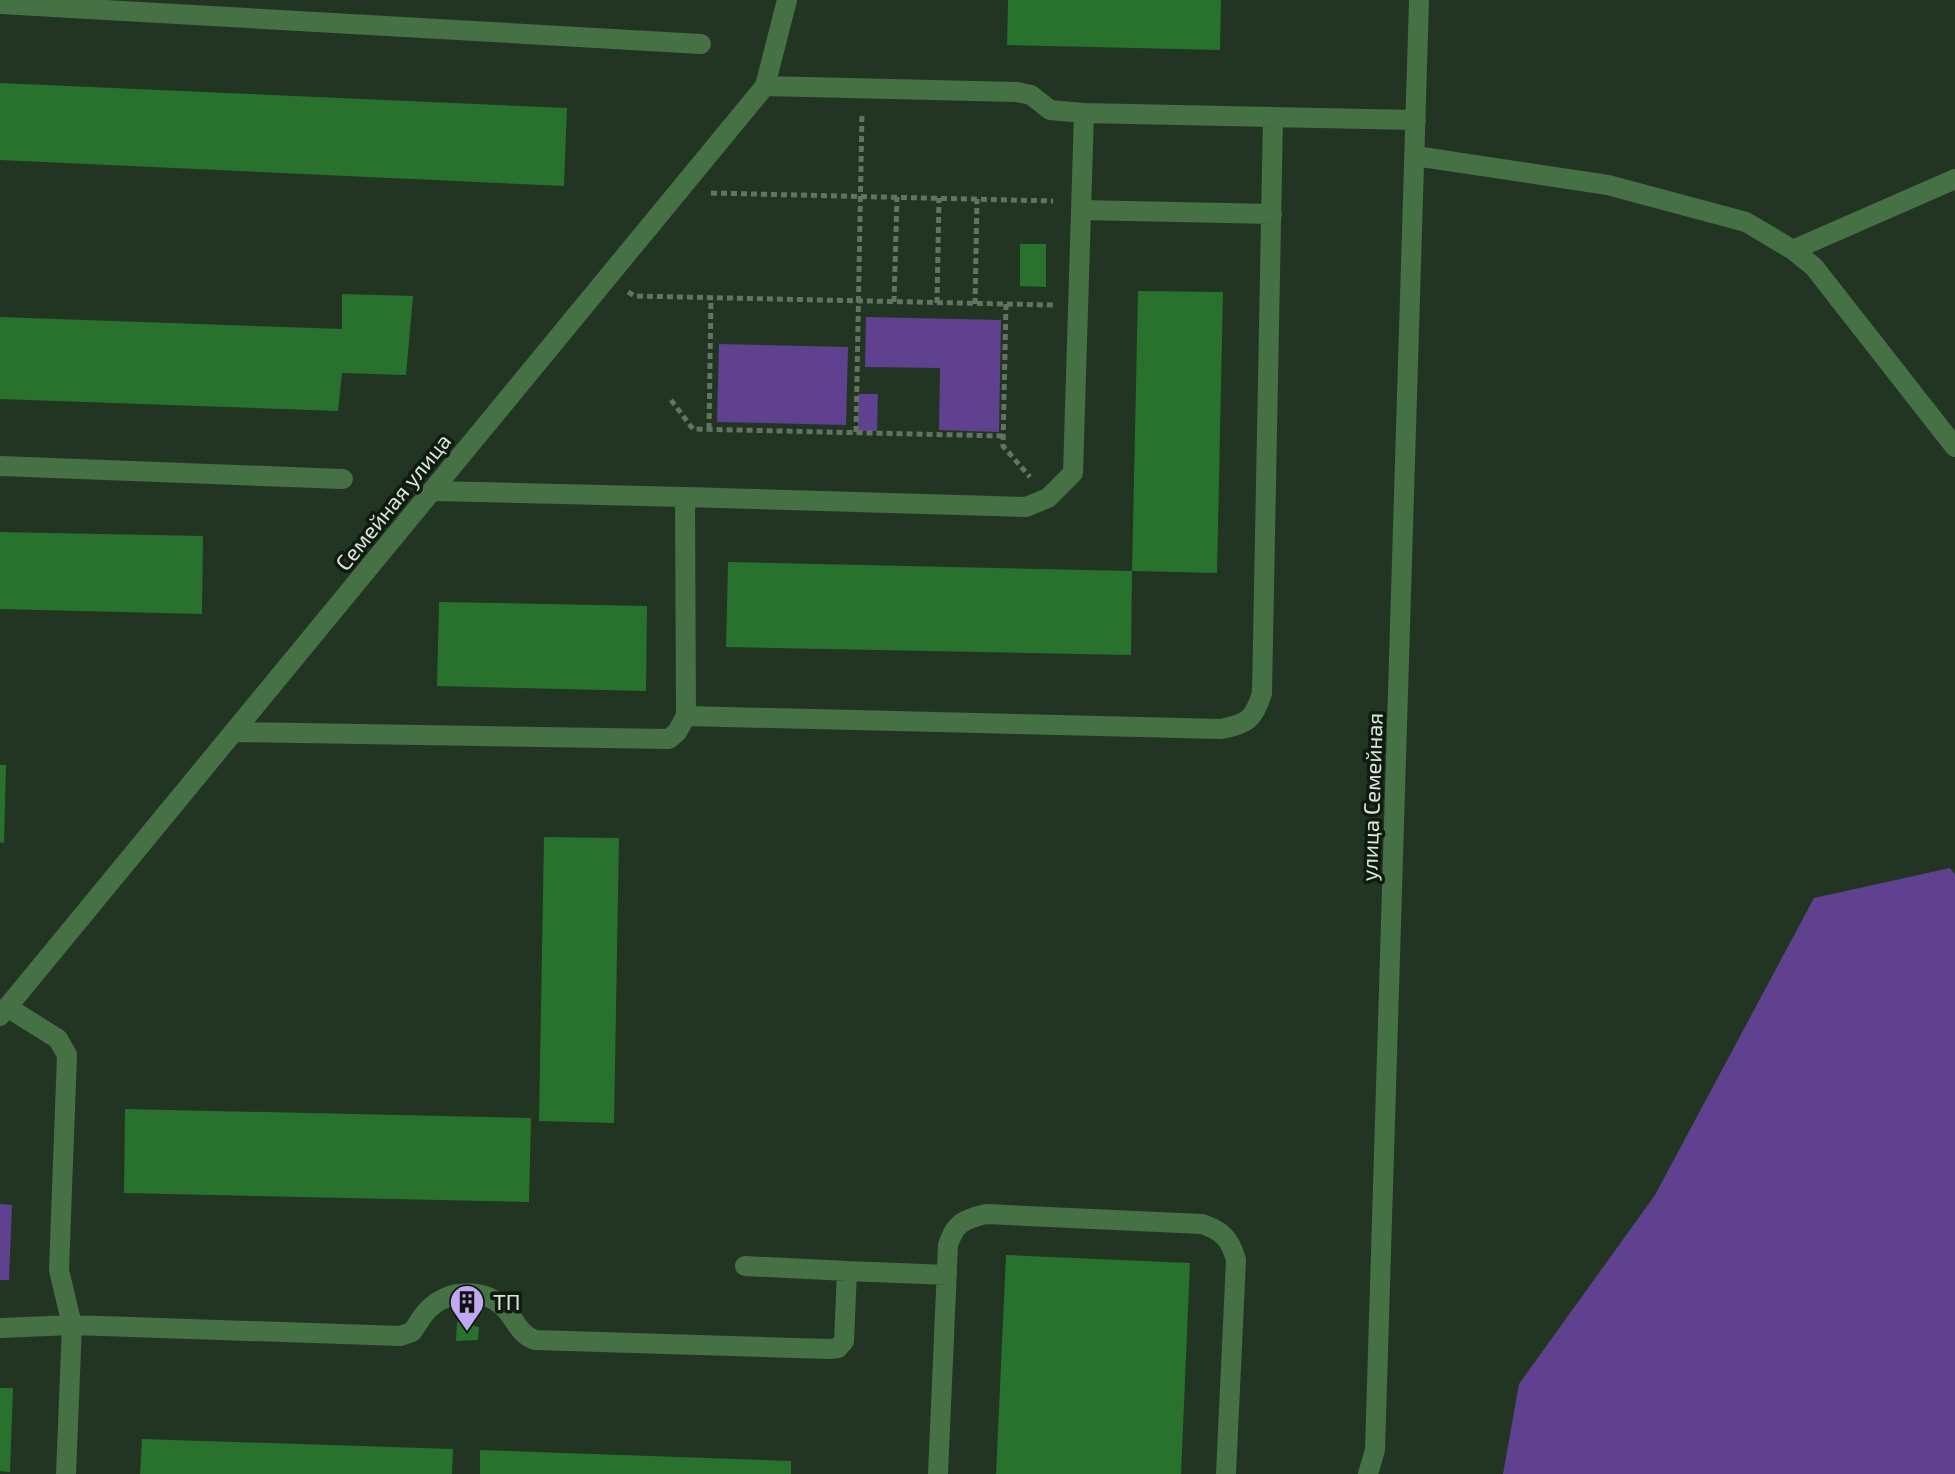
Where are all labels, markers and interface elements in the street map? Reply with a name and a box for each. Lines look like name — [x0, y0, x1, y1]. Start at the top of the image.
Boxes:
street label: Семейная улица — [329, 428, 456, 576]
street label: улица Семейная — [1355, 712, 1388, 882]
building icon: ТП — [448, 1283, 486, 1333]
place label: ТП — [493, 1288, 521, 1314]

